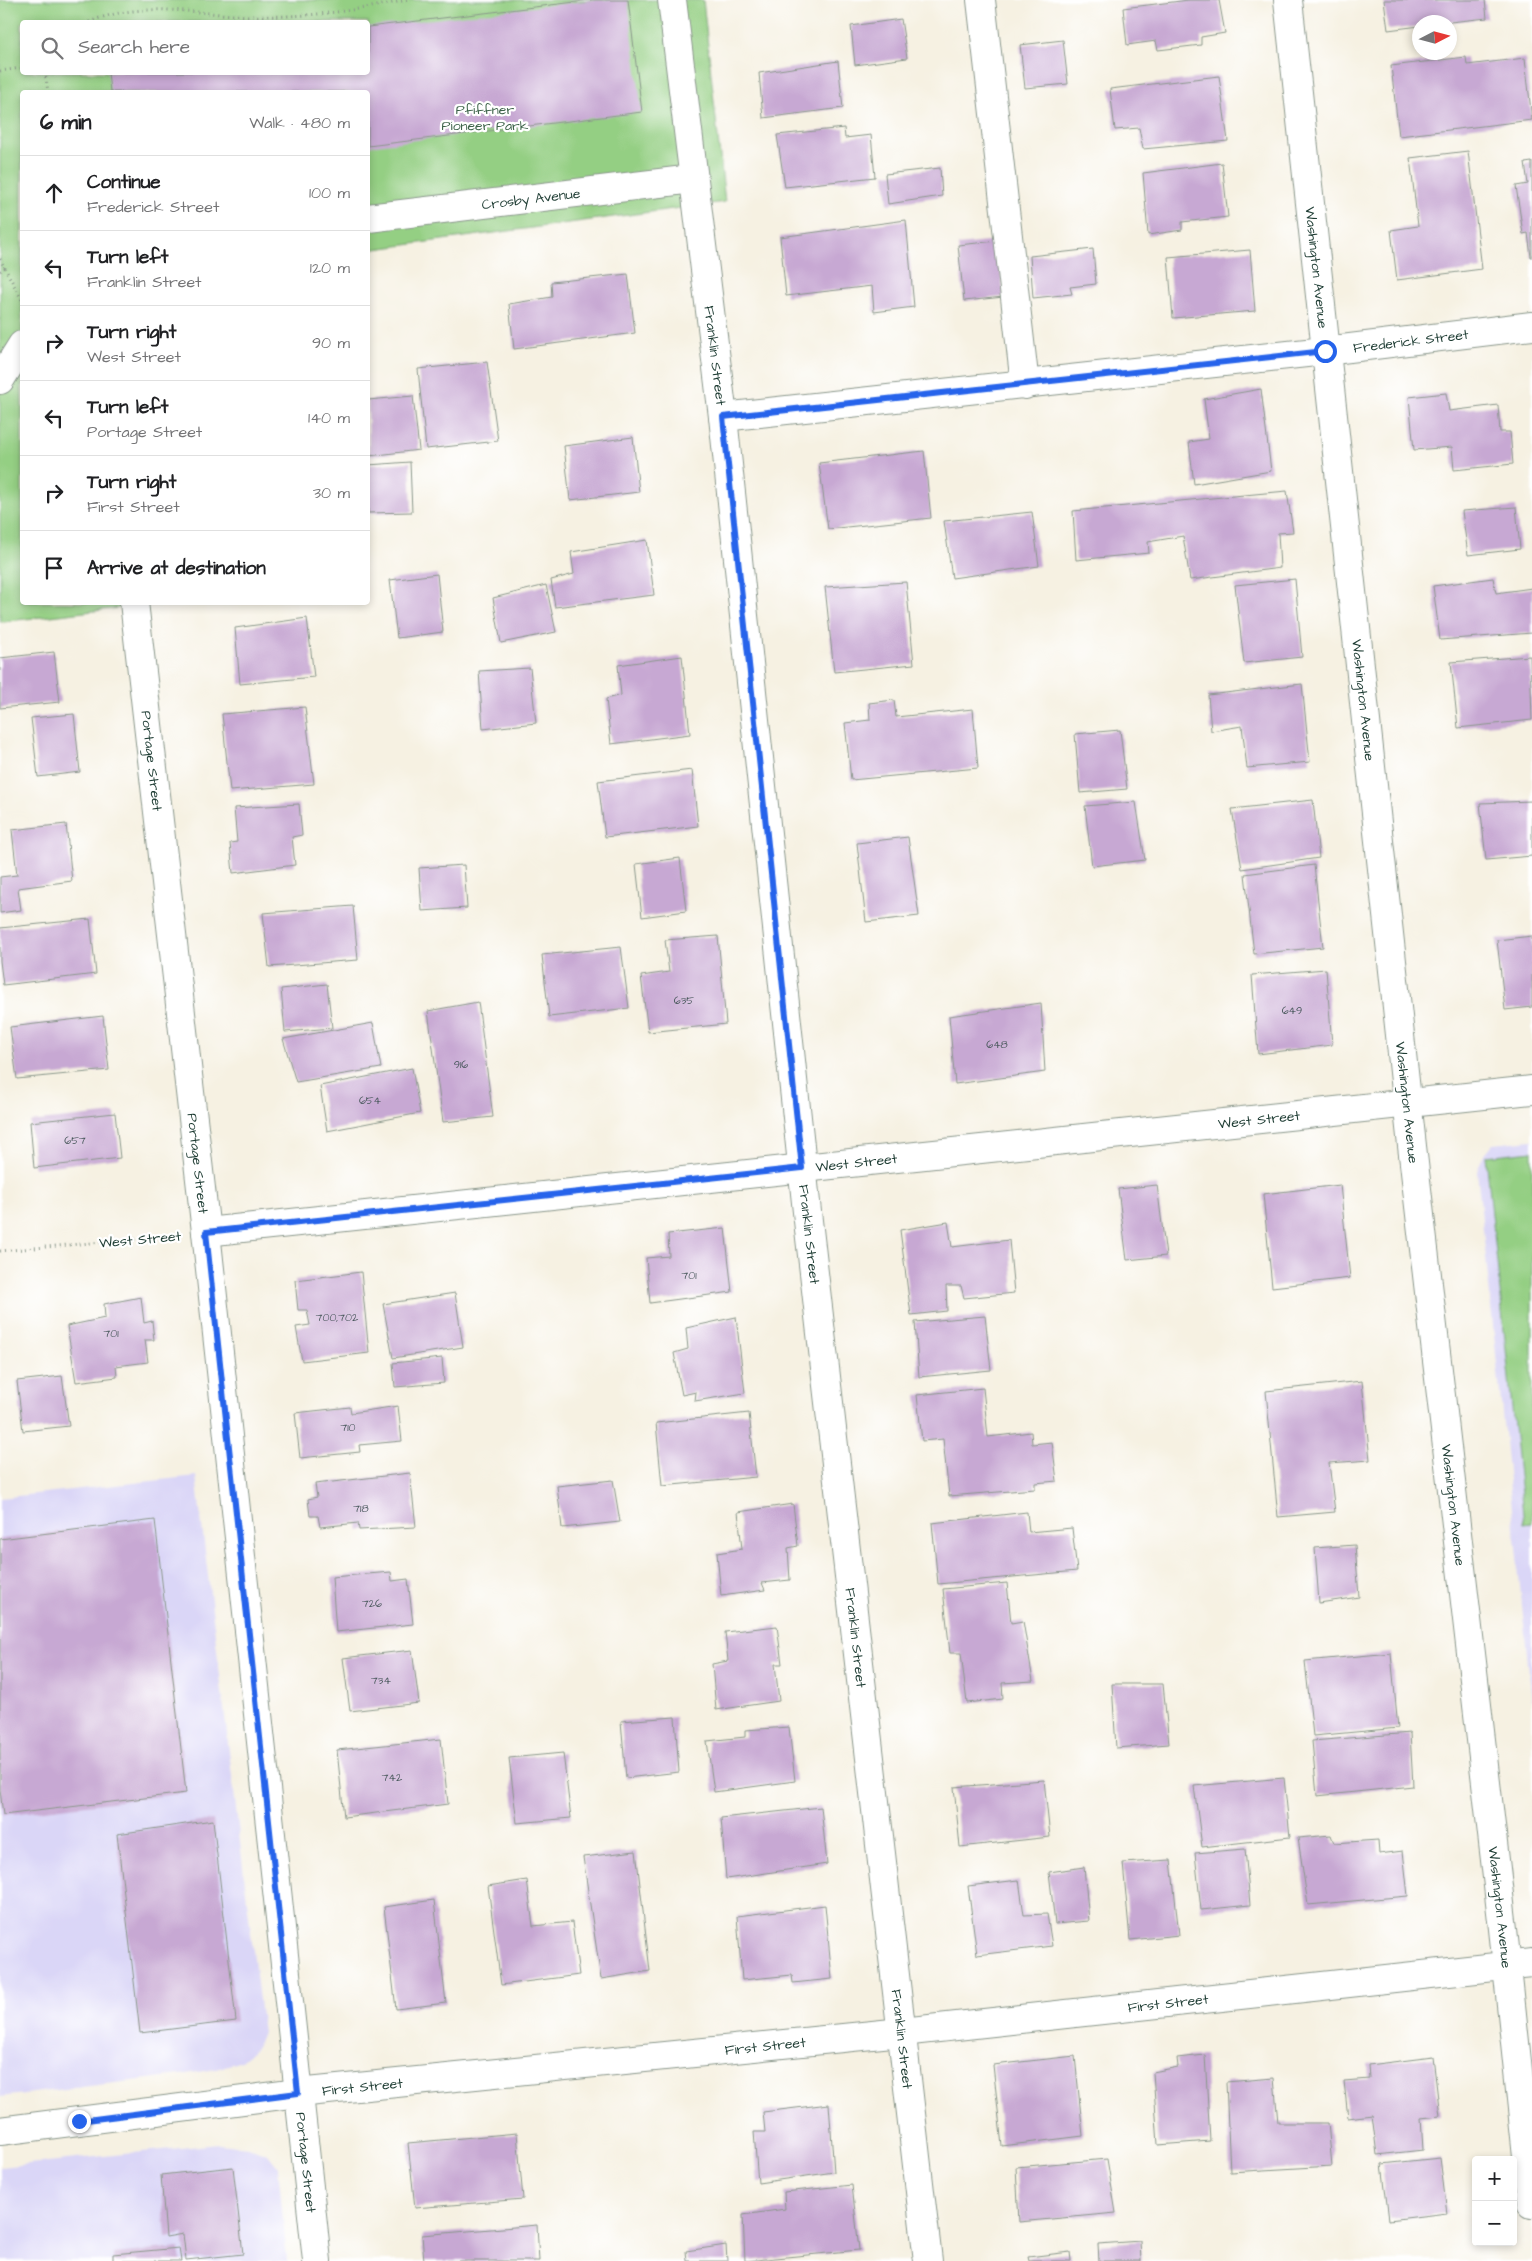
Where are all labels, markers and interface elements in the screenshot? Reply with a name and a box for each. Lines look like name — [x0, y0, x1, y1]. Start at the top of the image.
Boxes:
north arrow — [1412, 15, 1457, 60]
search box — [20, 20, 370, 75]
icon: search — [38, 34, 66, 62]
text: Search here — [78, 34, 190, 61]
park label: Pfiffner Pioneer Park — [442, 100, 529, 136]
text: 6 min — [40, 108, 92, 137]
text: Walk · 480 m — [249, 112, 350, 134]
text: Continue — [87, 169, 161, 196]
icon: ahead — [40, 179, 68, 207]
text: 100 m — [309, 182, 350, 204]
street label: Crosby Avenue — [480, 184, 582, 215]
text: Frederick Street — [87, 196, 219, 218]
street label: Washington Avenue — [1299, 206, 1333, 330]
text: Turn left — [87, 244, 168, 271]
icon: left — [40, 254, 68, 282]
text: 120 m — [310, 257, 350, 279]
text: Franklin Street — [87, 271, 202, 293]
street label: Franklin Street — [698, 304, 731, 407]
text: Turn right — [87, 319, 176, 346]
street label: Frederick Street — [1352, 325, 1470, 359]
icon: right — [40, 329, 68, 357]
text: 90 m — [312, 332, 350, 354]
route start — [1314, 340, 1337, 363]
text: West Street — [87, 346, 181, 368]
text: Turn left — [87, 394, 168, 421]
icon: left — [40, 404, 68, 432]
text: 140 m — [308, 407, 350, 429]
text: Portage Street — [87, 421, 202, 443]
text: Turn right — [87, 469, 176, 496]
icon: right — [40, 479, 68, 507]
text: 30 m — [313, 482, 350, 504]
text: First Street — [87, 496, 180, 518]
icon: arrive — [40, 554, 68, 582]
text: Arrive at destination — [87, 555, 266, 582]
street label: Washington Avenue — [1346, 638, 1379, 762]
street label: Portage Street — [136, 710, 167, 813]
house number: 635 — [674, 993, 694, 1008]
house number: 649 — [1282, 1003, 1302, 1018]
house number: 648 — [986, 1037, 1008, 1052]
street label: Washington Avenue — [1390, 1041, 1423, 1165]
house number: 916 — [454, 1057, 468, 1072]
house number: 654 — [359, 1093, 382, 1108]
street label: West Street — [1217, 1106, 1301, 1135]
street label: Portage Street — [181, 1112, 213, 1215]
house number: 657 — [64, 1133, 86, 1148]
street label: West Street — [814, 1149, 899, 1178]
street label: Franklin Street — [793, 1184, 824, 1286]
street label: West Street — [98, 1226, 182, 1254]
house number: 701 — [681, 1268, 697, 1283]
house number: 700,702 — [316, 1310, 359, 1325]
house number: 701 — [103, 1326, 119, 1341]
house number: 710 — [340, 1420, 356, 1435]
street label: Washington Avenue — [1436, 1443, 1470, 1567]
house number: 718 — [353, 1501, 369, 1516]
street label: Franklin Street — [839, 1587, 871, 1689]
house number: 726 — [362, 1596, 382, 1611]
house number: 734 — [371, 1673, 391, 1688]
house number: 742 — [382, 1770, 403, 1785]
street label: Washington Avenue — [1482, 1845, 1516, 1970]
street label: Franklin Street — [886, 1988, 917, 2090]
street label: First Street — [1127, 1989, 1210, 2018]
street label: First Street — [724, 2033, 807, 2061]
street label: First Street — [321, 2073, 404, 2102]
route end — [68, 2110, 91, 2133]
street label: Portage Street — [290, 2111, 321, 2214]
map controls — [1472, 2156, 1517, 2246]
button: + — [1472, 2156, 1517, 2201]
button: − — [1472, 2201, 1517, 2246]

